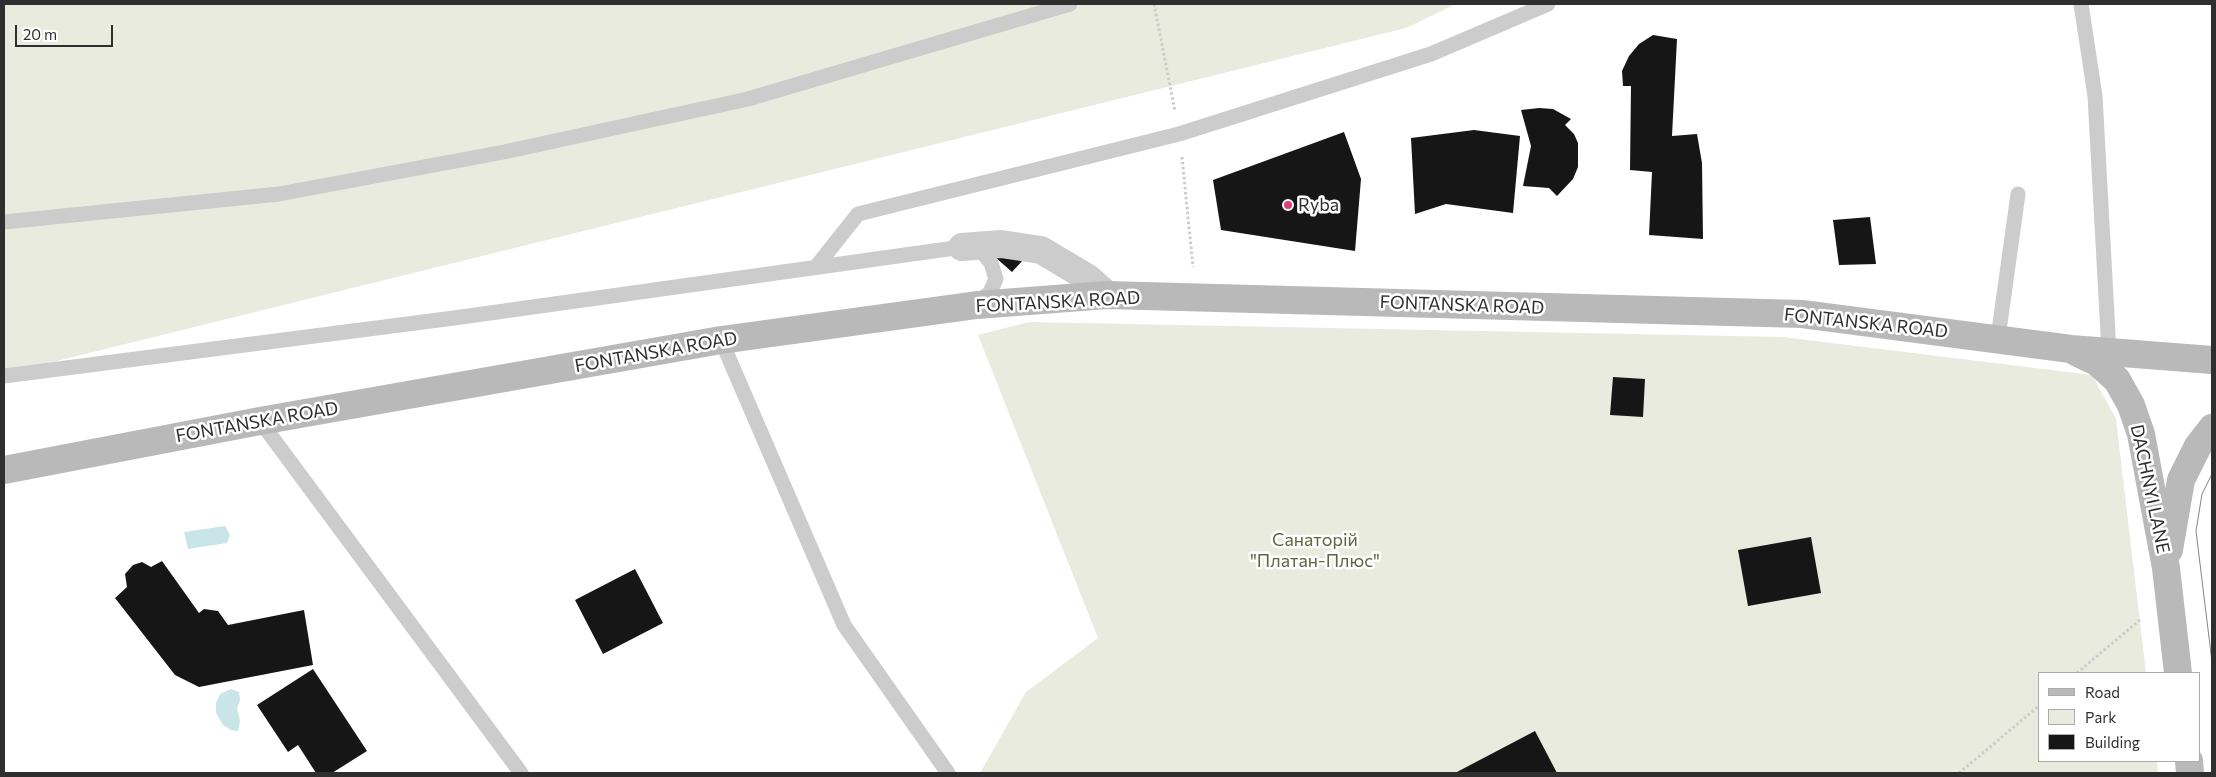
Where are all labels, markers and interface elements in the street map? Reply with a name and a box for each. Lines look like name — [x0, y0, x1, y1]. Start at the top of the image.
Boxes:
scale bar — [18, 15, 115, 47]
text: 20 m — [23, 25, 57, 43]
place label: Ryba — [1298, 194, 1339, 216]
marker: Ryba — [1282, 199, 1294, 211]
street label: FONTANSKA ROAD — [975, 287, 1141, 317]
street label: FONTANSKA ROAD — [1379, 291, 1545, 319]
street label: FONTANSKA ROAD — [1783, 304, 1949, 342]
street label: FONTANSKA ROAD — [573, 327, 739, 377]
street label: FONTANSKA ROAD — [174, 397, 340, 447]
street label: DACHNYI LANE — [2126, 423, 2174, 555]
park label: Санаторій "Платан-Плюс" — [1250, 529, 1380, 572]
legend — [2038, 672, 2201, 762]
text: Road — [2085, 683, 2120, 701]
text: Park — [2085, 708, 2116, 726]
text: Building — [2085, 733, 2140, 751]

